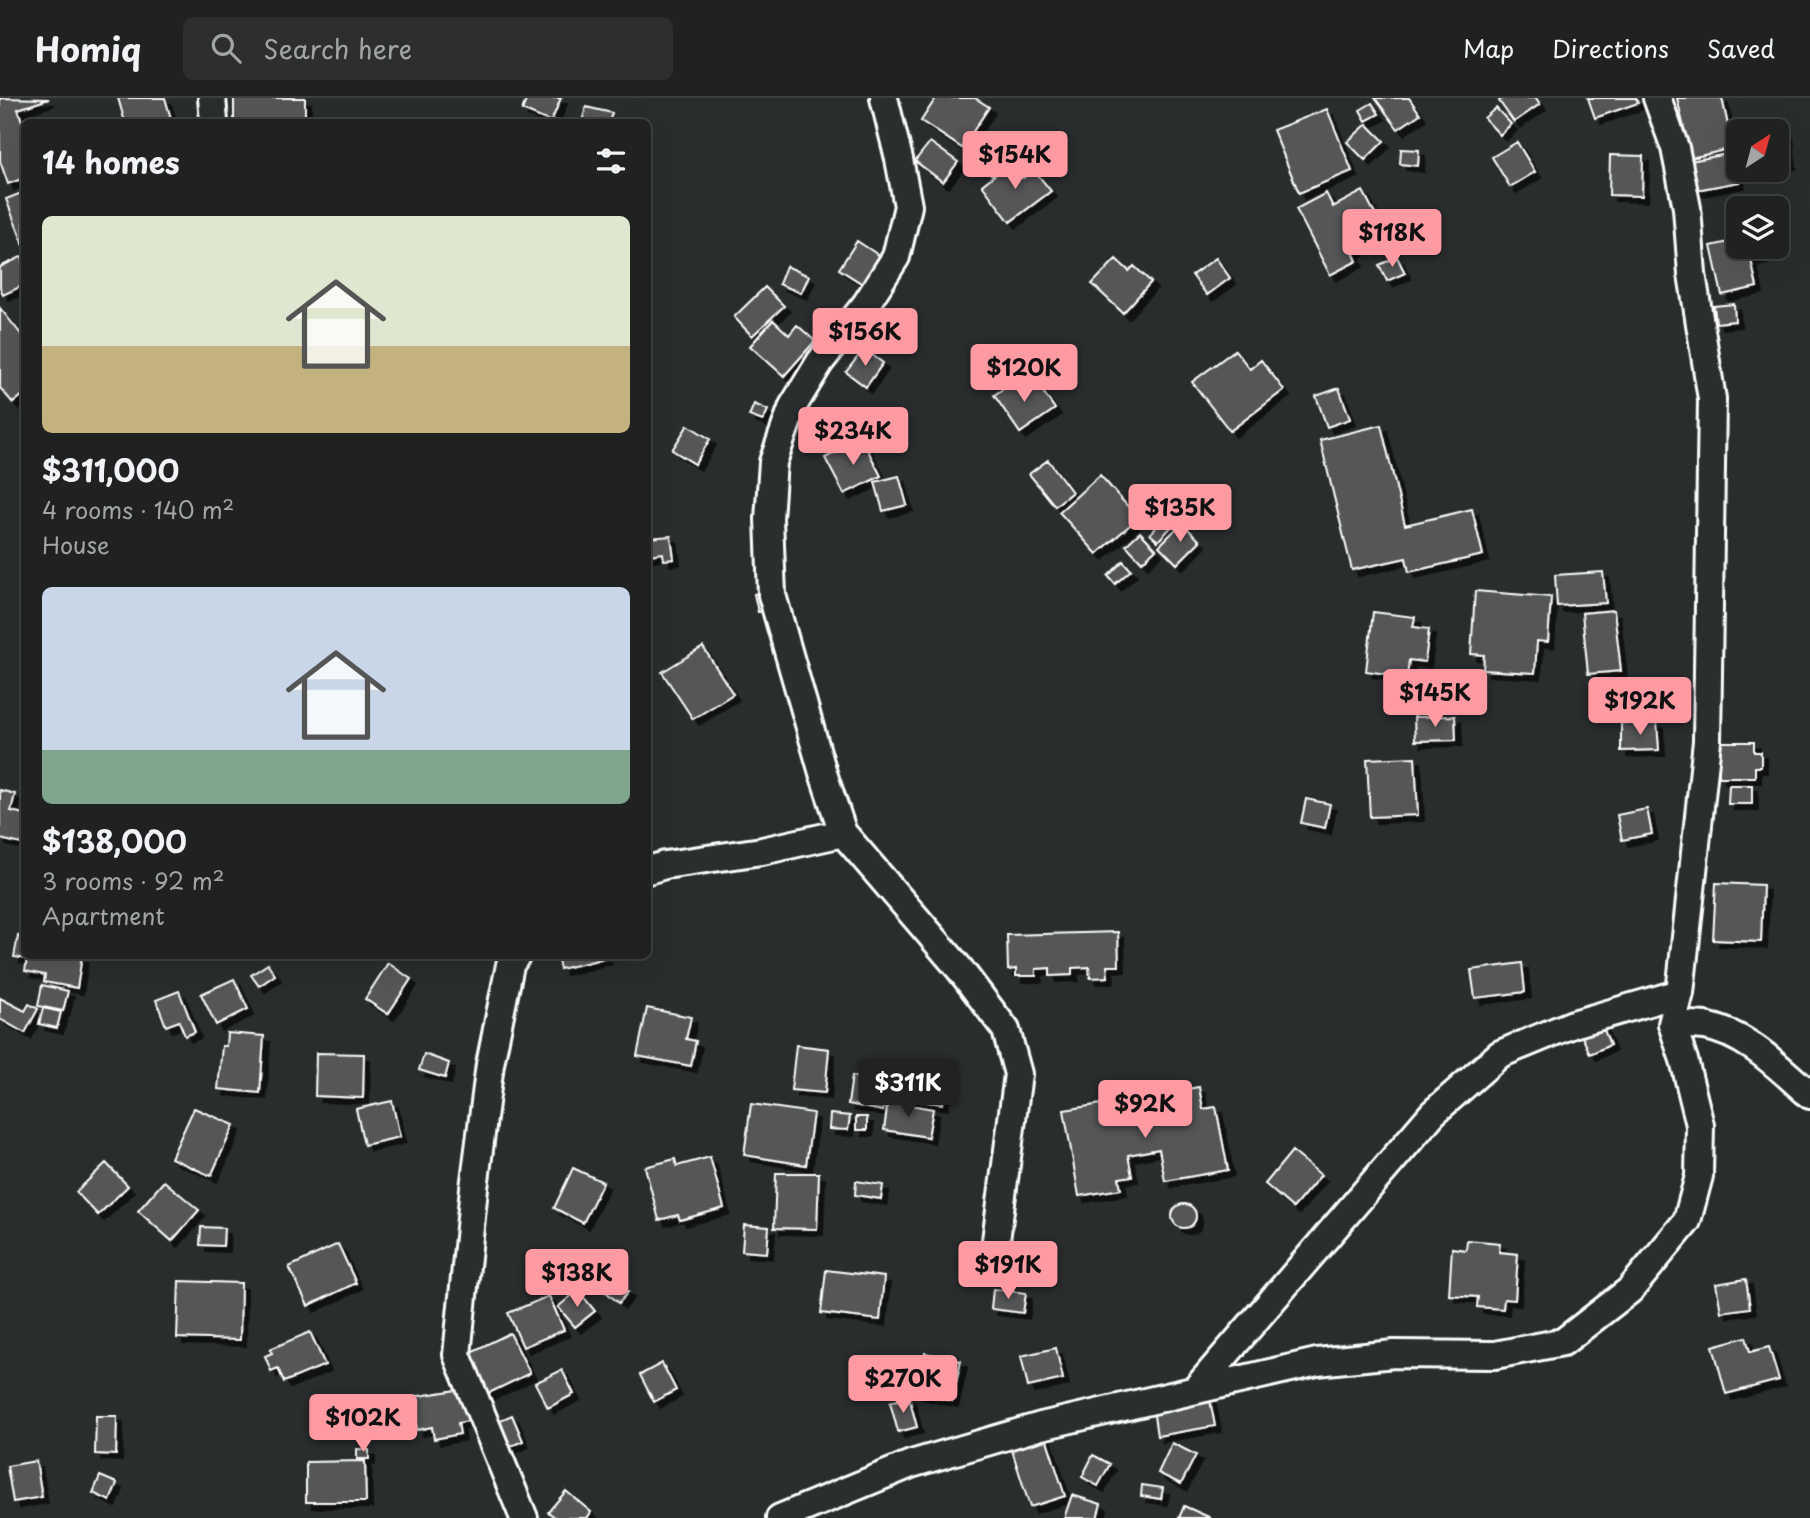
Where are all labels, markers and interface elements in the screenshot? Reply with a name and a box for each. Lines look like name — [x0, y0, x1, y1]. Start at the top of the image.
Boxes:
search box — [183, 17, 673, 80]
text: Homiq — [35, 23, 141, 73]
icon: search — [207, 29, 245, 67]
text: Search here — [263, 29, 412, 68]
text: Map — [1463, 30, 1514, 66]
text: Directions — [1552, 30, 1669, 66]
text: Saved — [1707, 30, 1775, 66]
north arrow — [1726, 119, 1788, 182]
map controls — [1726, 119, 1789, 259]
pin: $154K — [966, 132, 1064, 191]
text: $154K — [979, 136, 1051, 171]
text: 14 homes — [42, 139, 180, 184]
icon: filters — [592, 142, 630, 180]
button: layers — [1726, 196, 1789, 259]
pin: $118K — [1343, 209, 1441, 269]
text: $118K — [1358, 214, 1426, 249]
icon: home — [273, 261, 399, 387]
pin: $156K — [816, 308, 914, 368]
text: $156K — [829, 313, 901, 348]
pin: $120K — [975, 344, 1073, 404]
text: $120K — [986, 349, 1062, 384]
pin: $234K — [804, 408, 902, 467]
text: $234K — [814, 412, 892, 447]
text: $311,000 — [42, 447, 179, 492]
pin: $135K — [1131, 484, 1229, 544]
text: $135K — [1144, 489, 1216, 524]
text: 4 rooms · 140 m² — [42, 492, 234, 527]
text: House — [42, 527, 109, 562]
icon: home — [273, 632, 399, 758]
pin: $145K — [1386, 670, 1484, 729]
text: $145K — [1399, 674, 1471, 709]
pin: $192K — [1591, 678, 1689, 737]
text: $192K — [1604, 682, 1676, 717]
text: $138,000 — [42, 818, 187, 863]
text: 3 rooms · 92 m² — [42, 863, 225, 898]
text: Apartment — [42, 898, 165, 933]
pin: $311K — [859, 1060, 957, 1119]
text: $311K — [874, 1064, 942, 1099]
pin: $92K — [1104, 1080, 1186, 1140]
text: $92K — [1114, 1085, 1176, 1120]
pin: $191K — [959, 1242, 1057, 1301]
text: $191K — [974, 1246, 1042, 1281]
pin: $138K — [528, 1250, 626, 1309]
text: $138K — [541, 1254, 613, 1289]
pin: $270K — [854, 1356, 952, 1415]
text: $270K — [864, 1360, 942, 1395]
pin: $102K — [314, 1394, 412, 1454]
text: $102K — [325, 1399, 401, 1434]

